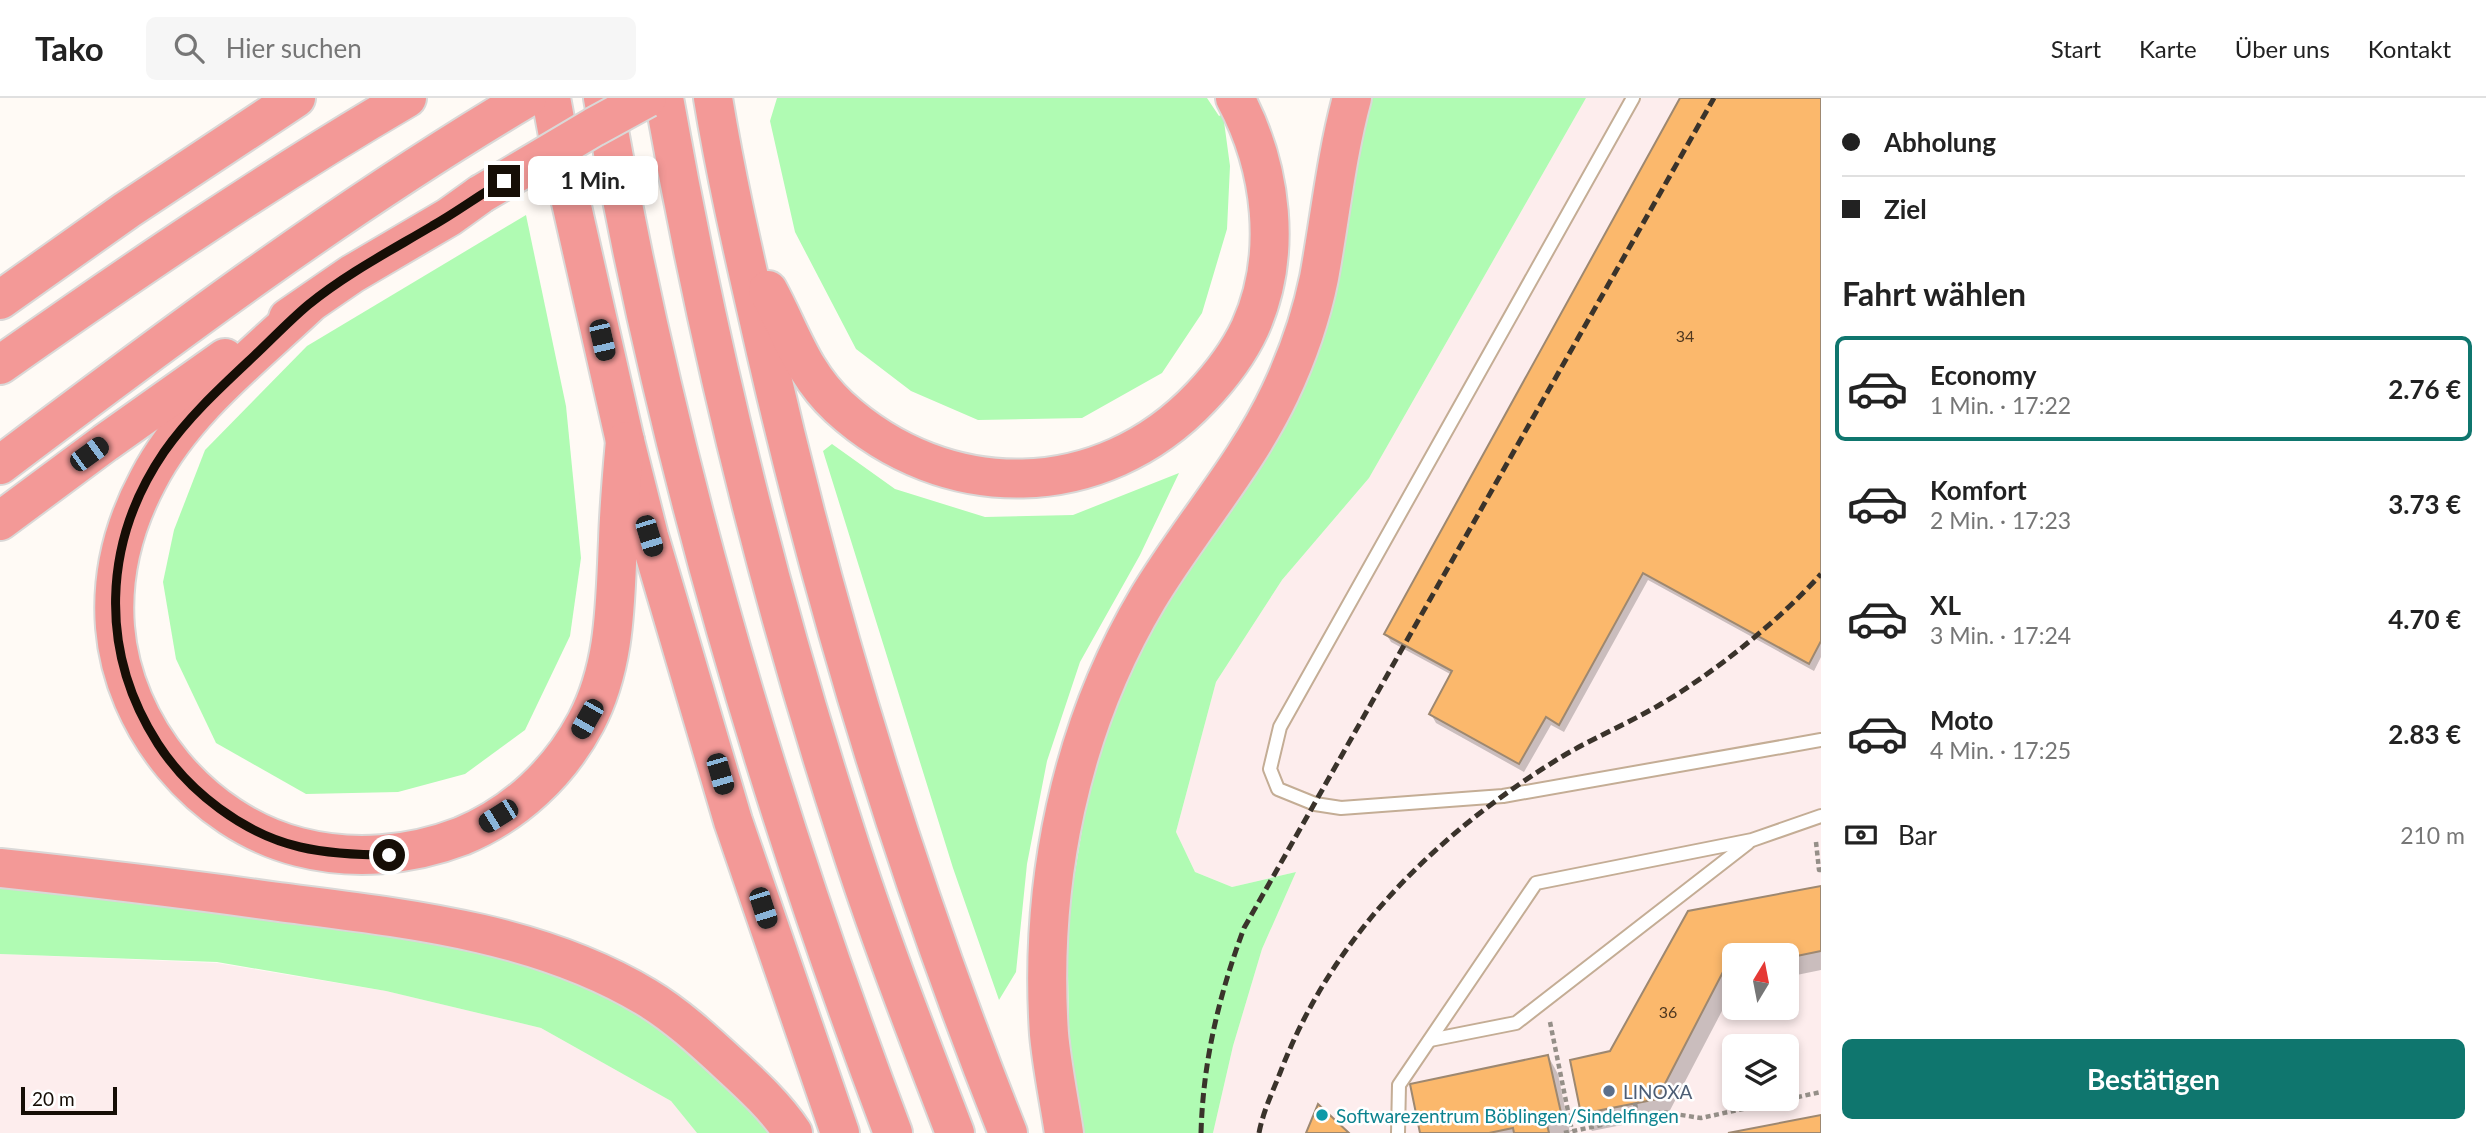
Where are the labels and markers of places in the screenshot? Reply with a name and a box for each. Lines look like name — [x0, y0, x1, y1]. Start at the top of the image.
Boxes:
place label: LINOXA — [1623, 1080, 1693, 1103]
marker: LINOXA — [1601, 1083, 1617, 1099]
place label: Softwarezentrum Böblingen/Sindelfingen — [1336, 1104, 1679, 1127]
marker: Softwarezentrum Böblingen/Sindelfingen — [1314, 1107, 1330, 1123]

